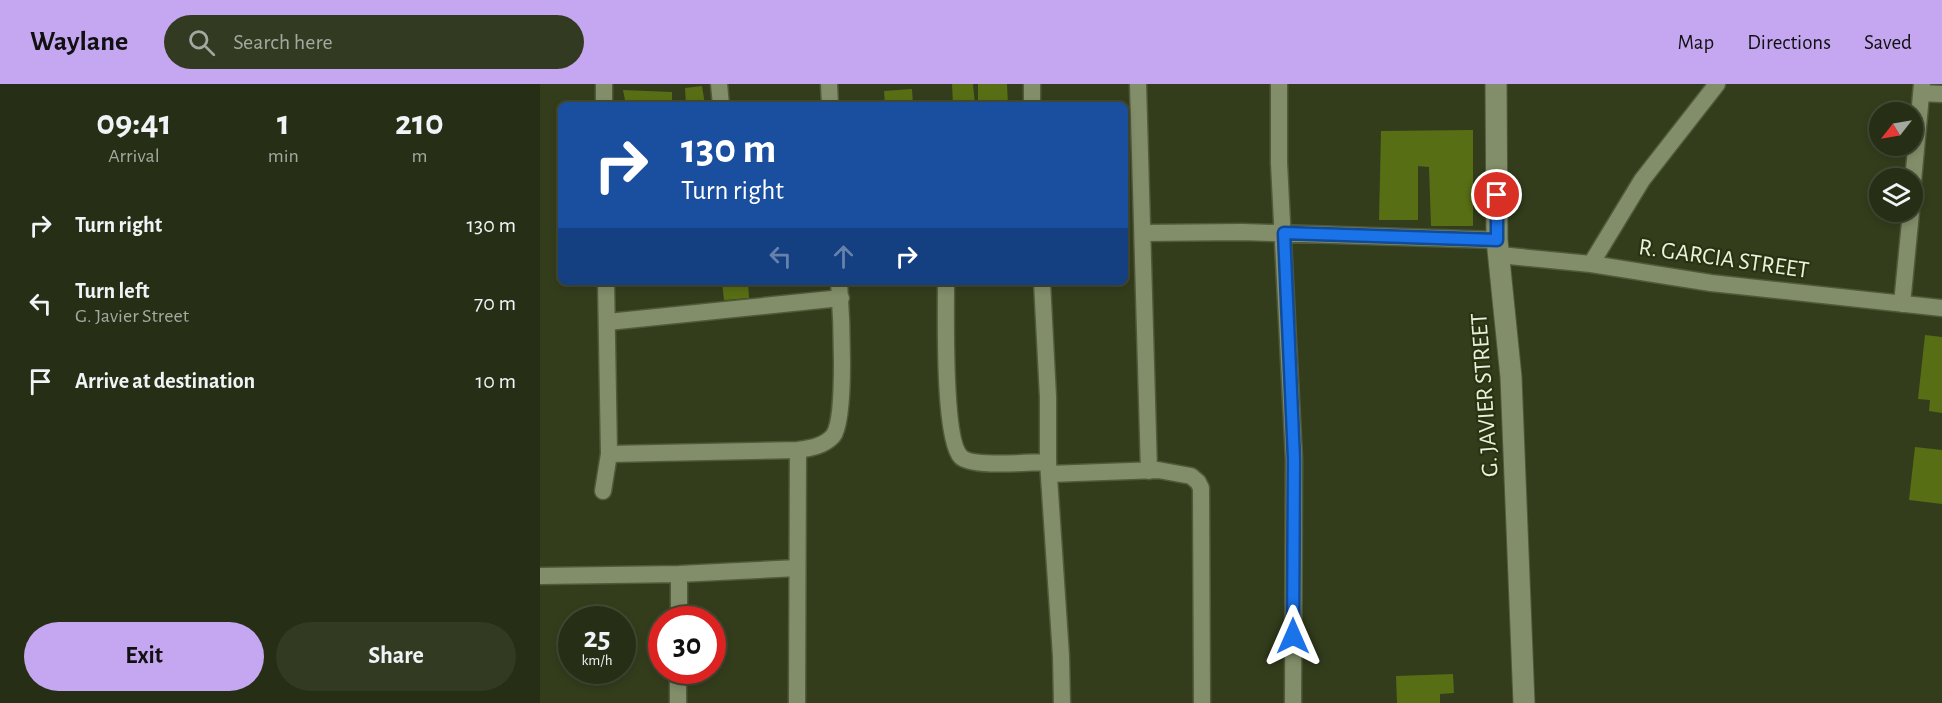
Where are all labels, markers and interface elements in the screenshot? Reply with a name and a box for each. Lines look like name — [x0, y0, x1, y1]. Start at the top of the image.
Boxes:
search box — [164, 15, 584, 69]
icon: search — [185, 26, 218, 59]
text: Waylane — [30, 28, 128, 56]
text: Search here — [233, 31, 333, 53]
text: Map — [1678, 32, 1714, 53]
text: Directions — [1747, 32, 1831, 53]
text: Saved — [1864, 32, 1912, 53]
north arrow — [1869, 102, 1923, 156]
map controls — [1869, 102, 1923, 222]
text: 09:41 — [96, 105, 172, 141]
text: 1 — [277, 105, 290, 141]
text: 210 — [395, 105, 444, 141]
icon: right — [582, 126, 660, 204]
text: 130 m — [681, 128, 776, 170]
text: Arrival — [108, 146, 160, 166]
text: min — [268, 146, 299, 166]
text: m — [411, 146, 427, 166]
button: layers — [1869, 168, 1923, 222]
pin — [1471, 169, 1522, 220]
text: Turn right — [681, 177, 784, 204]
icon: arrive — [1480, 178, 1513, 211]
icon: right — [24, 209, 57, 242]
text: Turn right — [75, 214, 162, 236]
text: 130 m — [467, 214, 516, 236]
street label: R. GARCIA STREET — [1637, 235, 1811, 283]
icon: left — [764, 240, 797, 273]
icon: ahead — [827, 240, 860, 273]
icon: right — [890, 240, 923, 273]
text: Turn left — [75, 280, 149, 302]
icon: left — [24, 287, 57, 320]
text: 70 m — [474, 292, 516, 314]
text: G. Javier Street — [75, 306, 189, 326]
street label: G. JAVIER STREET — [1467, 312, 1503, 478]
icon: arrive — [24, 365, 57, 398]
text: Arrive at destination — [75, 370, 255, 392]
text: 10 m — [476, 370, 516, 392]
position arrow — [1261, 604, 1325, 668]
speed limit sign: 30 — [648, 606, 726, 684]
button: Exit — [24, 622, 264, 691]
button: Share — [276, 622, 516, 691]
text: 25 — [583, 623, 611, 653]
text: km/h — [582, 653, 612, 668]

